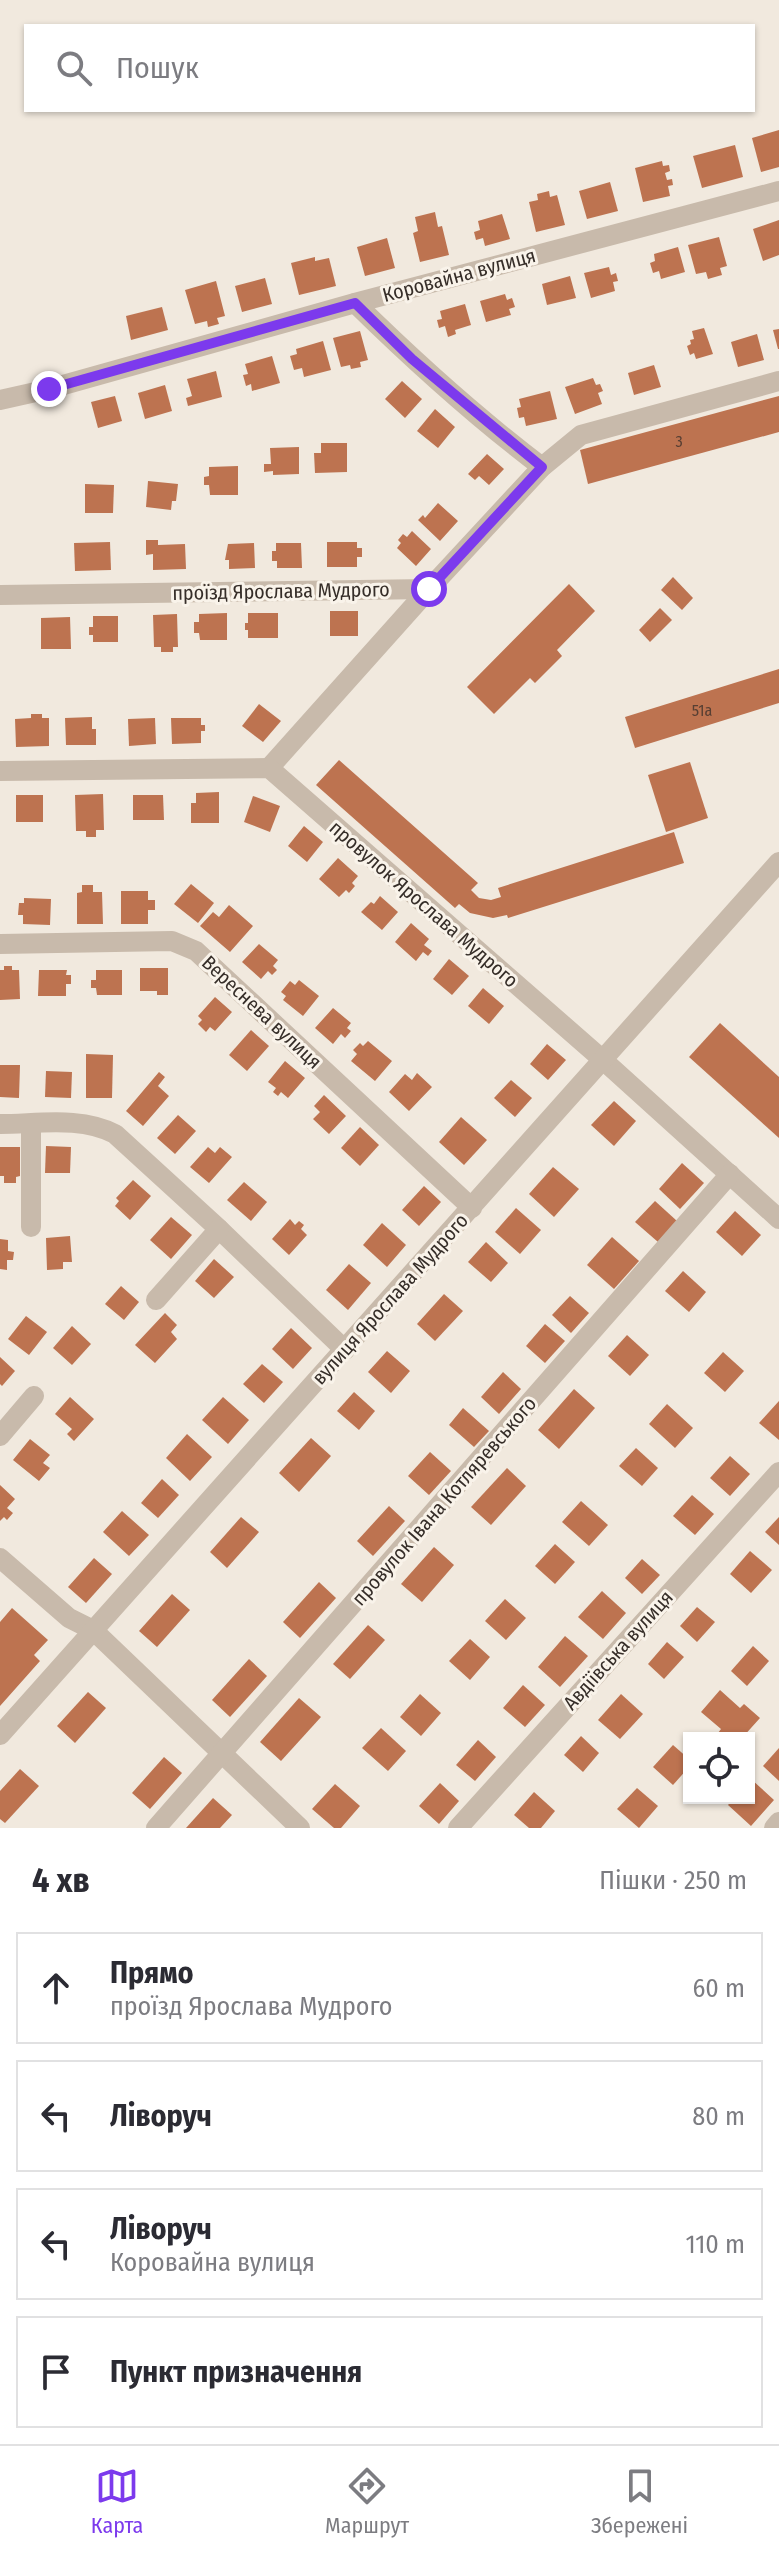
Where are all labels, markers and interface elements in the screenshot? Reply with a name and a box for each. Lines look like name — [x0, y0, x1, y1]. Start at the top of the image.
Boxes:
search box — [24, 24, 755, 112]
icon: search — [52, 46, 96, 90]
text: Пошук — [116, 50, 199, 86]
street label: Коровайна вулиця — [380, 243, 538, 307]
route end — [31, 371, 67, 407]
house number: 3 — [675, 432, 683, 451]
route start — [411, 571, 447, 607]
street label: проїзд Ярослава Мудрого — [172, 577, 390, 605]
house number: 51а — [692, 701, 712, 720]
street label: провулок Ярослава Мудрого — [325, 816, 523, 992]
street label: Вереснева вулиця — [197, 950, 327, 1074]
street label: вулиця Ярослава Мудрого — [307, 1209, 473, 1389]
street label: провулок Івана Котляревського — [347, 1392, 541, 1610]
street label: Авдіївська вулиця — [558, 1585, 678, 1715]
map controls — [683, 1732, 755, 1804]
button: locate — [683, 1732, 755, 1804]
text: 4 хв — [32, 1860, 90, 1901]
text: Пішки · 250 m — [599, 1865, 747, 1896]
text: Прямо — [110, 1955, 194, 1991]
icon: ahead — [34, 1966, 78, 2010]
text: 60 m — [692, 1973, 745, 2004]
text: проїзд Ярослава Мудрого — [110, 1991, 393, 2022]
icon: left — [34, 2094, 78, 2138]
text: Ліворуч — [110, 2098, 212, 2134]
text: 80 m — [692, 2101, 745, 2132]
text: Ліворуч — [110, 2211, 212, 2247]
icon: left — [34, 2222, 78, 2266]
text: 110 m — [685, 2229, 745, 2260]
text: Коровайна вулиця — [110, 2247, 315, 2278]
icon: arrive — [34, 2350, 78, 2394]
text: Пункт призначення — [110, 2354, 362, 2390]
tab: Карта — [91, 2464, 143, 2539]
tab: Маршрут — [325, 2464, 409, 2539]
tab: Збережені — [591, 2464, 688, 2539]

